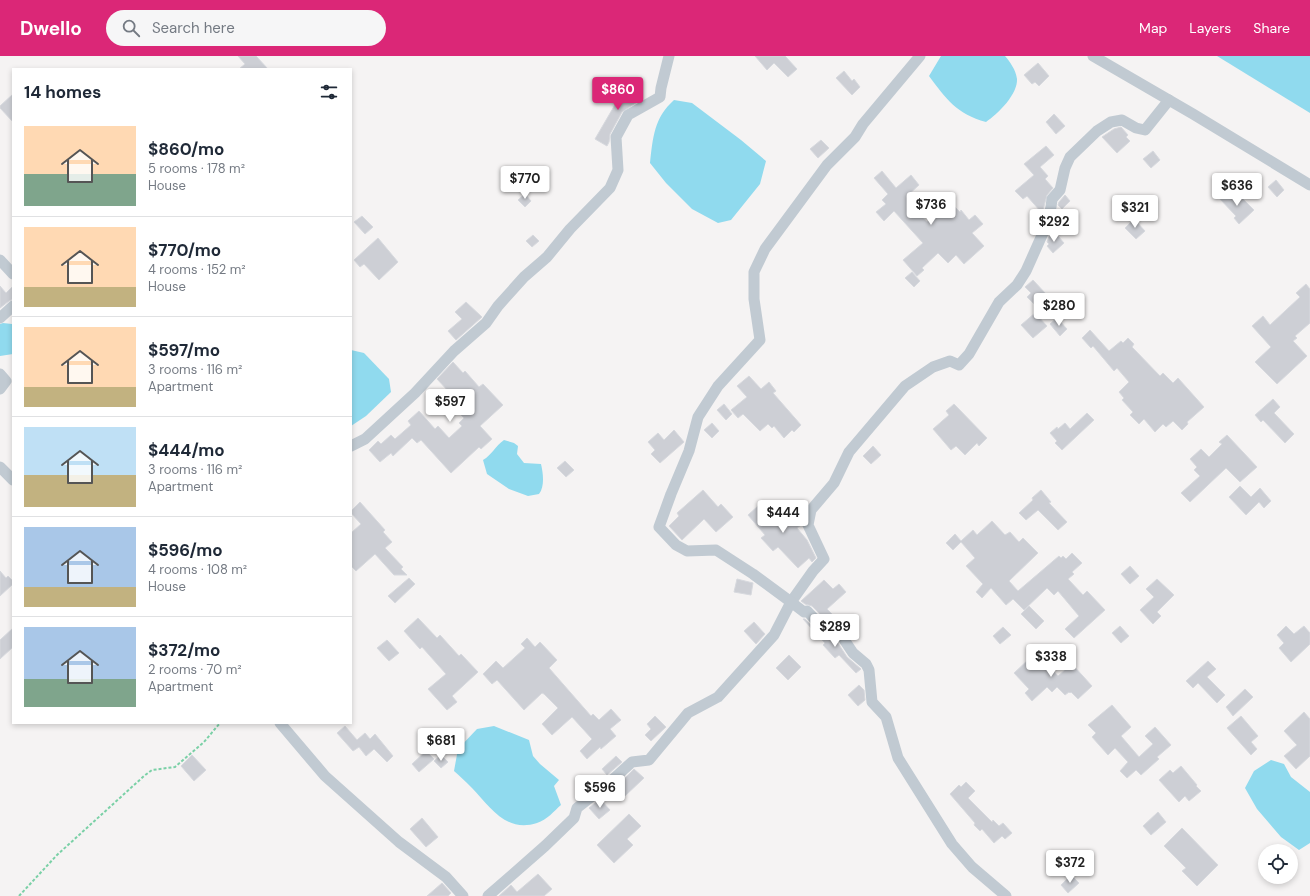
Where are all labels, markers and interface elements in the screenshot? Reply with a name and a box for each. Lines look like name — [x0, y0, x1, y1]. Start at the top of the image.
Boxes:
search box — [106, 10, 386, 46]
text: Dwello — [20, 16, 82, 41]
icon: search — [120, 17, 142, 39]
text: Search here — [152, 18, 235, 38]
text: Map — [1139, 19, 1167, 37]
text: Layers — [1189, 19, 1231, 37]
text: Share — [1253, 19, 1290, 37]
pin: $860 — [594, 77, 642, 111]
text: 14 homes — [24, 81, 101, 103]
icon: filters — [318, 81, 340, 103]
text: $860 — [601, 81, 635, 98]
text: $860/mo — [148, 138, 224, 160]
icon: home — [56, 142, 104, 190]
text: 5 rooms · 178 m² — [148, 160, 245, 177]
pin: $770 — [501, 166, 549, 200]
text: $770 — [510, 170, 540, 187]
pin: $636 — [1213, 173, 1261, 207]
text: House — [148, 177, 186, 194]
text: $636 — [1221, 177, 1253, 194]
pin: $736 — [907, 192, 955, 226]
pin: $321 — [1111, 195, 1159, 229]
text: $736 — [916, 196, 946, 213]
text: $321 — [1121, 199, 1149, 216]
pin: $292 — [1030, 209, 1078, 243]
text: $292 — [1039, 213, 1069, 230]
text: $770/mo — [148, 239, 221, 261]
icon: home — [56, 243, 104, 291]
text: 4 rooms · 152 m² — [148, 261, 246, 278]
text: House — [148, 278, 186, 295]
pin: $280 — [1035, 293, 1083, 327]
text: $280 — [1043, 297, 1075, 314]
text: $597/mo — [148, 339, 220, 361]
icon: home — [56, 343, 104, 391]
text: 3 rooms · 116 m² — [148, 361, 242, 378]
text: Apartment — [148, 378, 213, 395]
pin: $597 — [426, 389, 474, 423]
text: $597 — [435, 393, 465, 410]
text: $444/mo — [148, 439, 225, 461]
icon: home — [56, 443, 104, 491]
text: 3 rooms · 116 m² — [148, 461, 242, 478]
text: Apartment — [148, 478, 213, 495]
pin: $444 — [759, 500, 807, 534]
text: $444 — [766, 504, 800, 521]
text: $596/mo — [148, 539, 223, 561]
icon: home — [56, 543, 104, 591]
text: 4 rooms · 108 m² — [148, 561, 247, 578]
text: House — [148, 578, 186, 595]
pin: $289 — [811, 614, 859, 648]
text: $289 — [819, 618, 851, 635]
text: $372/mo — [148, 639, 220, 661]
icon: home — [56, 643, 104, 691]
pin: $338 — [1027, 644, 1075, 678]
text: $338 — [1035, 648, 1067, 665]
text: 2 rooms · 70 m² — [148, 661, 242, 678]
text: Apartment — [148, 678, 213, 695]
pin: $681 — [417, 728, 465, 762]
text: $681 — [427, 732, 455, 749]
pin: $596 — [576, 775, 624, 809]
text: $596 — [584, 779, 616, 796]
map controls — [1258, 844, 1298, 884]
button: locate — [1258, 844, 1298, 884]
pin: $372 — [1046, 850, 1094, 884]
text: $372 — [1055, 854, 1085, 871]

